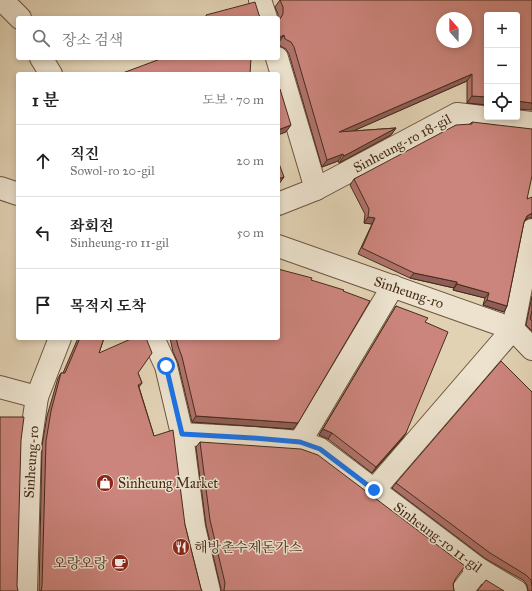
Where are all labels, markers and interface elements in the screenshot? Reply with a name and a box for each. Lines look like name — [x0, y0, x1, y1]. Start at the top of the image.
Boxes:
north arrow — [436, 12, 472, 48]
map controls — [484, 12, 520, 120]
button: + — [484, 12, 520, 48]
search box — [16, 16, 280, 60]
icon: search — [30, 27, 52, 49]
text: 장소 검색 — [62, 31, 123, 49]
button: − — [484, 48, 520, 84]
button: locate — [484, 84, 520, 120]
text: 1 분 — [32, 90, 59, 111]
text: 도보 · 70 m — [202, 92, 264, 108]
street label: Sinheung-ro 18-gil — [350, 110, 454, 176]
text: 직진 — [70, 145, 99, 163]
icon: ahead — [32, 150, 54, 172]
text: 20 m — [236, 153, 264, 169]
text: Sowol-ro 20-gil — [70, 163, 155, 179]
text: 좌회전 — [70, 217, 113, 235]
icon: left — [32, 222, 54, 244]
text: 50 m — [237, 225, 264, 241]
text: Sinheung-ro 11-gil — [70, 235, 169, 251]
street label: Sinheung-ro — [372, 273, 446, 312]
icon: arrive — [32, 294, 54, 316]
text: 목적지 도착 — [70, 297, 146, 315]
route start — [157, 357, 175, 375]
street label: Sinheung-ro — [20, 425, 43, 499]
shop icon: Sinheung Market — [95, 473, 115, 493]
place label: Sinheung Market — [118, 475, 218, 492]
route end — [365, 481, 383, 499]
street label: Sinheung-ro 11-gil — [390, 499, 486, 576]
restaurant icon: 해방촌수제돈가스 — [171, 537, 191, 557]
place label: 해방촌수제돈가스 — [194, 539, 303, 556]
cafe icon: 오랑오랑 — [110, 553, 130, 573]
place label: 오랑오랑 — [53, 555, 107, 572]

